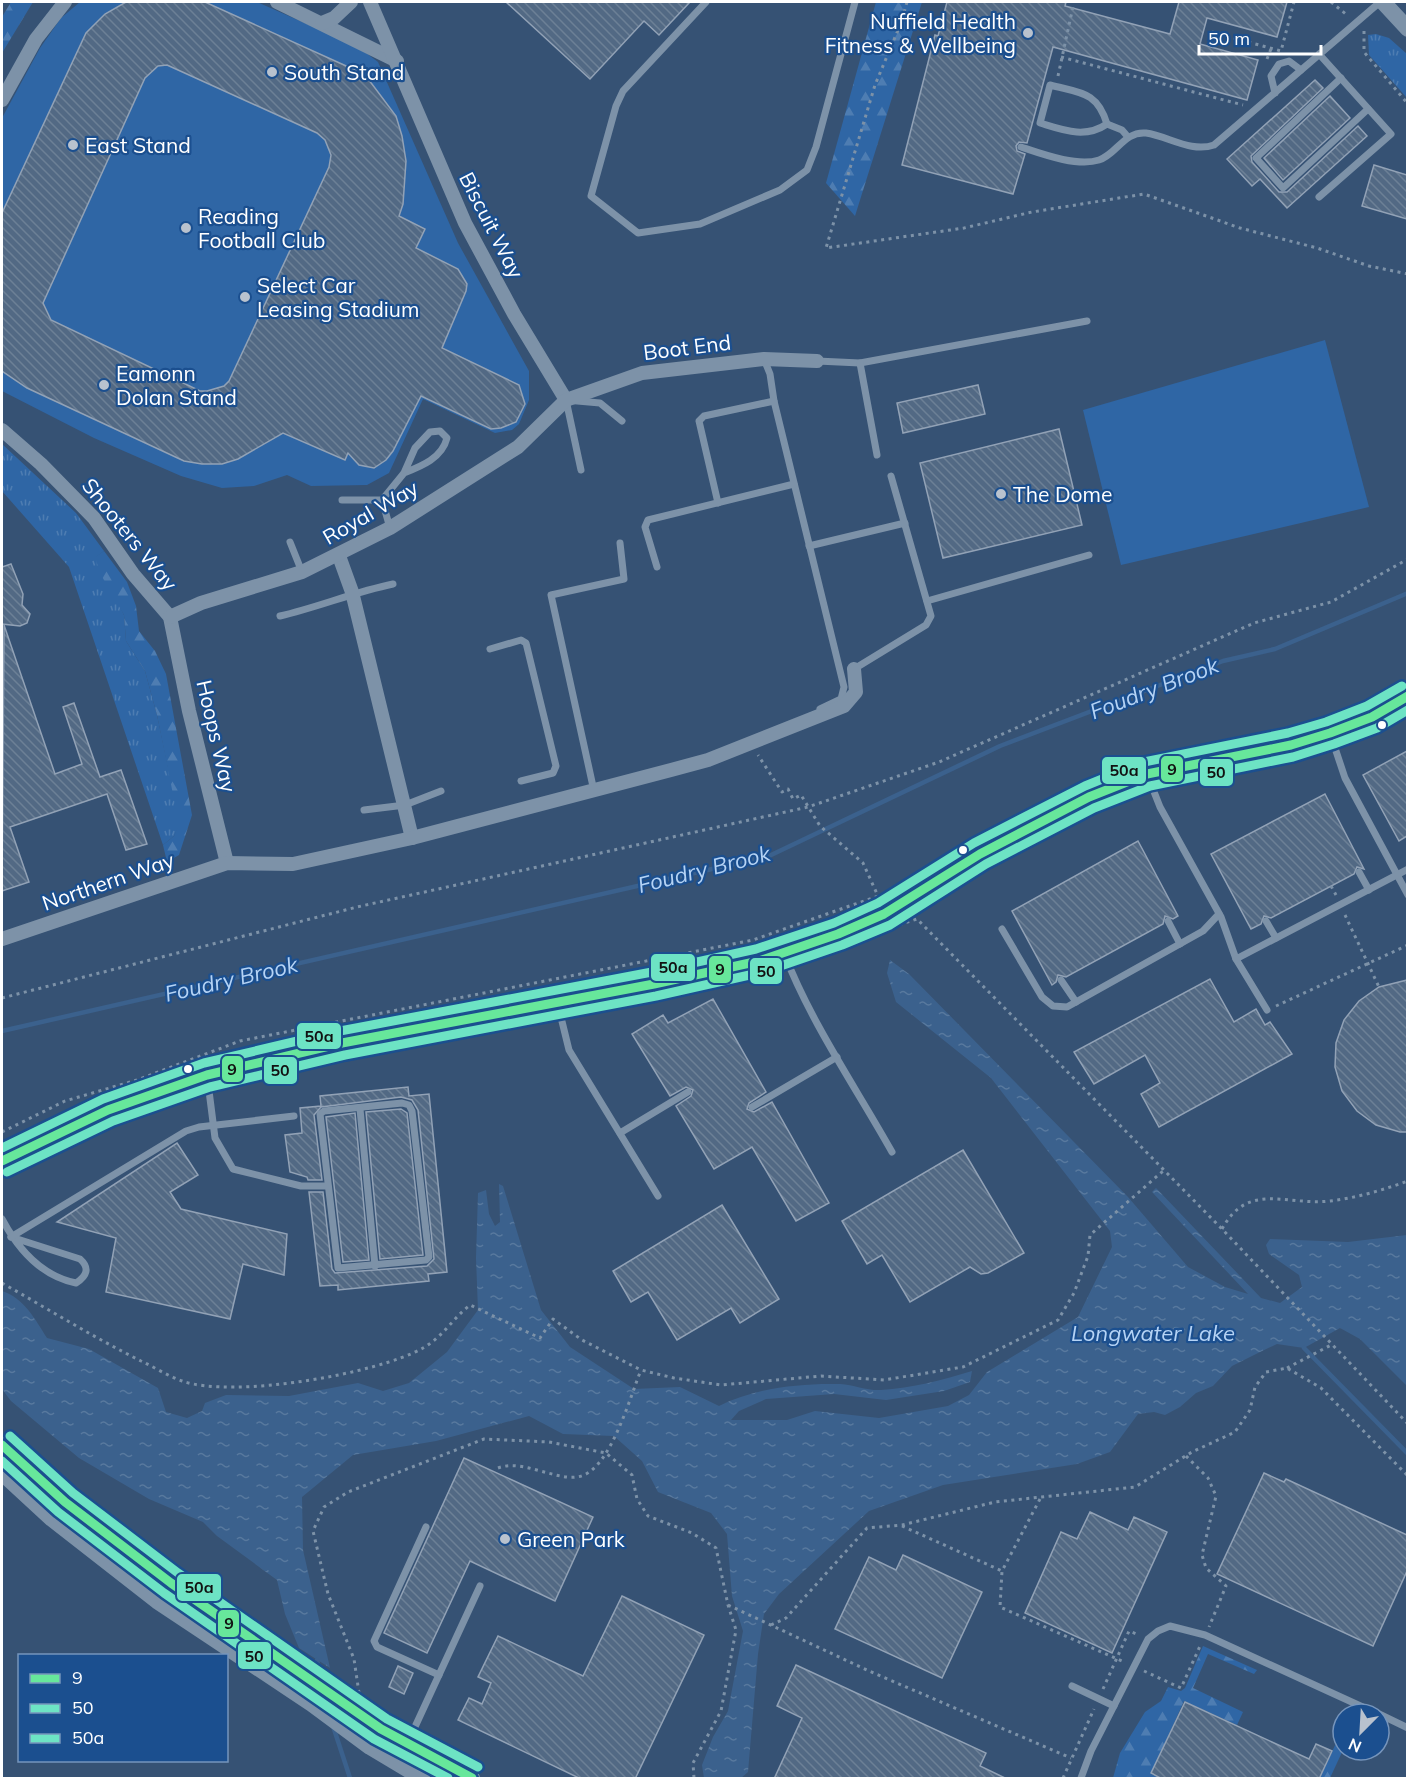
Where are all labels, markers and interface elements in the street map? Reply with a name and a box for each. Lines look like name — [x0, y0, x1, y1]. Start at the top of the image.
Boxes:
place label: Nuffield Health Fitness & Wellbeing — [825, 8, 1016, 58]
scale bar — [1199, 18, 1320, 56]
marker: Nuffield Health Fitness & Wellbeing — [1021, 26, 1035, 40]
text: 50 m — [1208, 27, 1250, 50]
place label: South Stand — [284, 59, 404, 85]
marker: South Stand — [265, 65, 279, 79]
place label: East Stand — [85, 132, 191, 158]
marker: East Stand — [66, 138, 80, 152]
street label: Biscuit Way — [454, 167, 530, 283]
place label: Reading Football Club — [198, 203, 325, 253]
marker: Reading Football Club — [179, 221, 193, 235]
place label: Select Car Leasing Stadium — [257, 272, 419, 322]
marker: Select Car Leasing Stadium — [238, 290, 252, 304]
street label: Boot End — [642, 329, 732, 365]
place label: Eamonn Dolan Stand — [116, 360, 237, 410]
marker: Eamonn Dolan Stand — [97, 378, 111, 392]
street label: Shooters Way — [77, 473, 183, 595]
street label: Royal Way — [318, 474, 422, 550]
place label: The Dome — [1013, 481, 1112, 507]
marker: The Dome — [994, 487, 1008, 501]
water label: Foudry Brook — [1086, 650, 1223, 725]
street label: Hoops Way — [191, 677, 243, 795]
unlabelled marker — [1376, 719, 1388, 731]
line badge: 9 — [1160, 755, 1184, 783]
line badge: 50a — [1101, 756, 1147, 785]
line badge: 50 — [1199, 758, 1234, 787]
text: 9 — [1167, 759, 1177, 779]
text: 50a — [1109, 760, 1139, 780]
text: 50 — [1206, 762, 1226, 782]
water label: Foudry Brook — [635, 839, 774, 899]
unlabelled marker — [957, 844, 969, 856]
street label: Northern Way — [38, 846, 178, 916]
water label: Foudry Brook — [162, 950, 301, 1008]
line badge: 50a — [650, 953, 696, 982]
line badge: 9 — [708, 955, 732, 984]
text: 50a — [658, 957, 688, 977]
line badge: 50 — [749, 957, 783, 985]
text: 9 — [715, 959, 725, 979]
text: 50 — [756, 961, 776, 981]
line badge: 50a — [296, 1022, 342, 1050]
text: 50a — [304, 1026, 334, 1046]
line badge: 9 — [221, 1055, 244, 1083]
line badge: 50 — [263, 1056, 298, 1085]
text: 9 — [227, 1059, 237, 1079]
text: 50 — [270, 1060, 290, 1080]
unlabelled marker — [182, 1063, 194, 1075]
water label: Longwater Lake — [1071, 1319, 1235, 1347]
place label: Green Park — [517, 1526, 625, 1552]
marker: Green Park — [498, 1532, 512, 1546]
line badge: 50a — [176, 1573, 222, 1602]
text: 50a — [184, 1577, 214, 1597]
line badge: 9 — [217, 1609, 240, 1638]
text: 9 — [224, 1613, 234, 1633]
line badge: 50 — [237, 1641, 272, 1670]
text: 50 — [244, 1646, 264, 1666]
legend — [18, 1654, 228, 1762]
text: 9 — [72, 1666, 83, 1689]
text: 50 — [72, 1696, 94, 1719]
north arrow — [1331, 1702, 1391, 1762]
text: 50a — [72, 1726, 104, 1749]
text: N — [1345, 1734, 1364, 1757]

